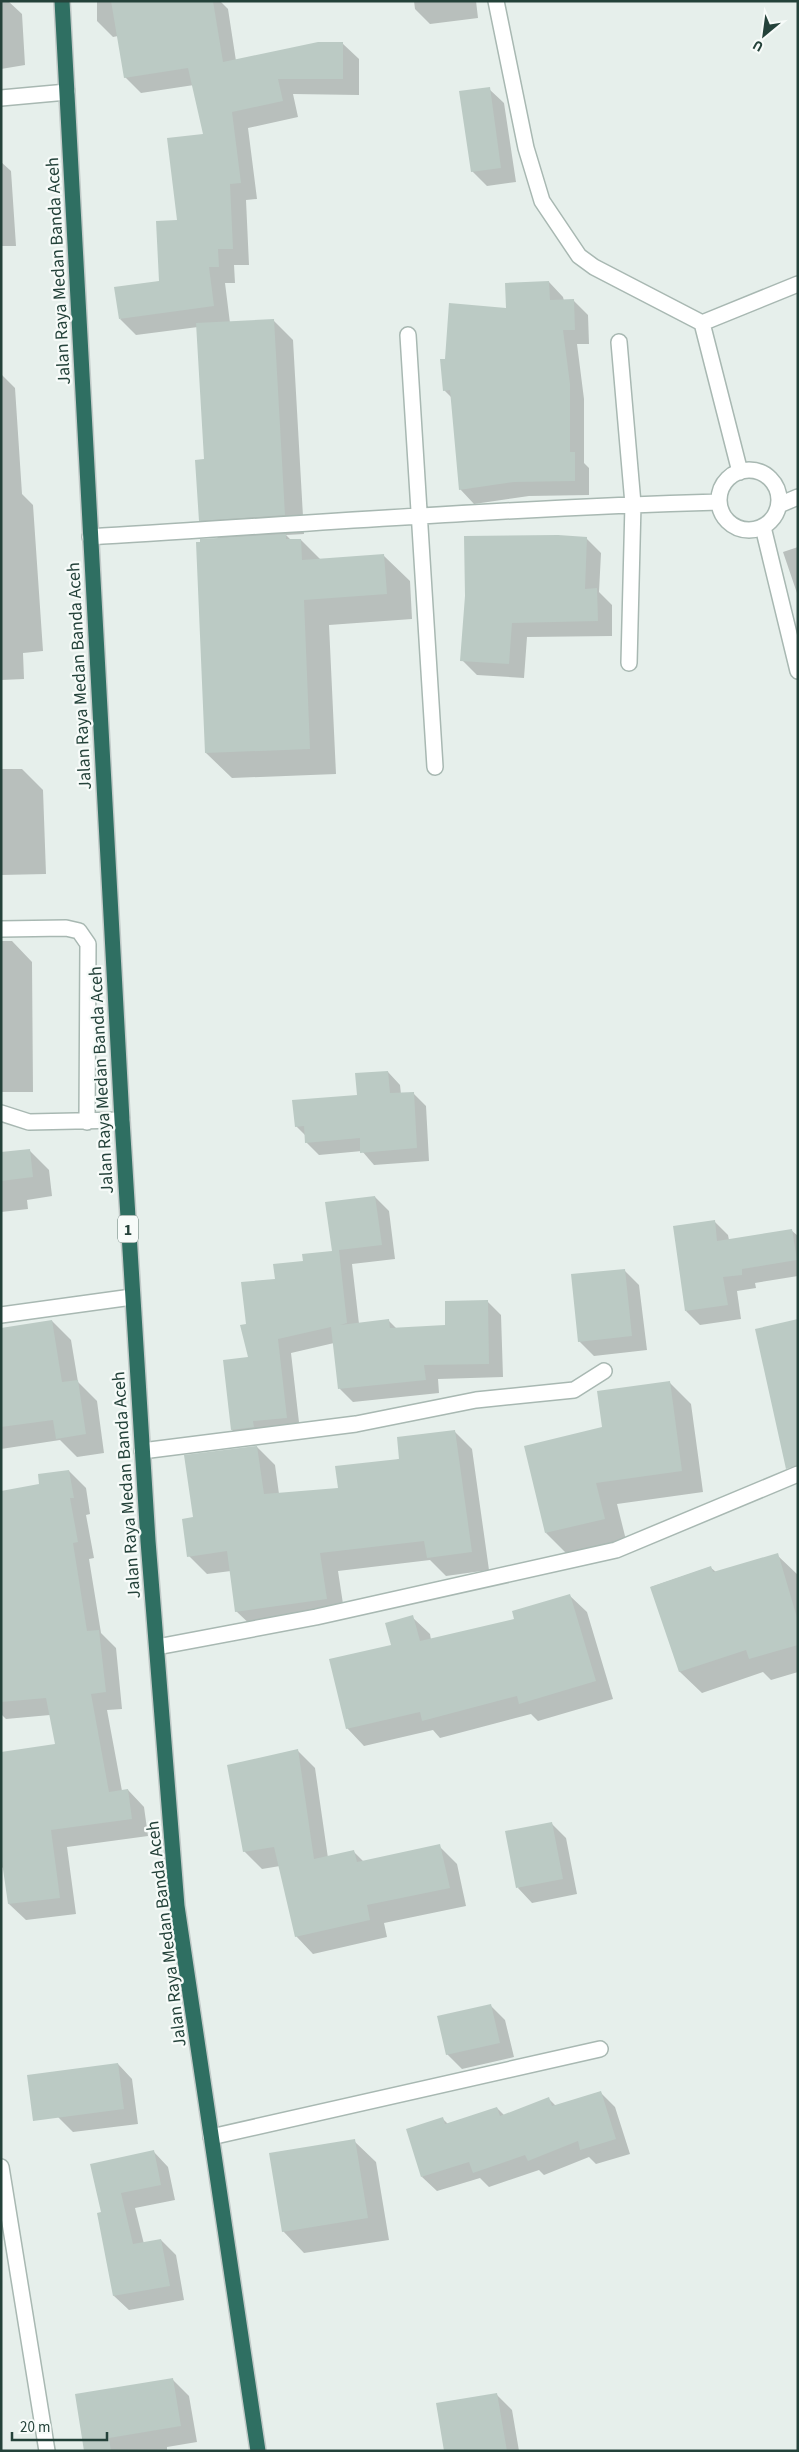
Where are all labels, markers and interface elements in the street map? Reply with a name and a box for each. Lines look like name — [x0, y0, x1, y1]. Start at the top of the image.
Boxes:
north arrow — [739, 10, 789, 60]
text: U — [749, 34, 767, 56]
street label: Jalan Raya Medan Banda Aceh — [40, 157, 77, 385]
street label: Jalan Raya Medan Banda Aceh — [61, 562, 98, 790]
street label: Jalan Raya Medan Banda Aceh — [83, 966, 120, 1194]
road number: 1 — [118, 1216, 138, 1242]
street label: Jalan Raya Medan Banda Aceh — [106, 1370, 147, 1599]
street label: Jalan Raya Medan Banda Aceh — [140, 1819, 193, 2049]
scale bar — [12, 2410, 108, 2442]
text: 20 m — [20, 2417, 50, 2438]

